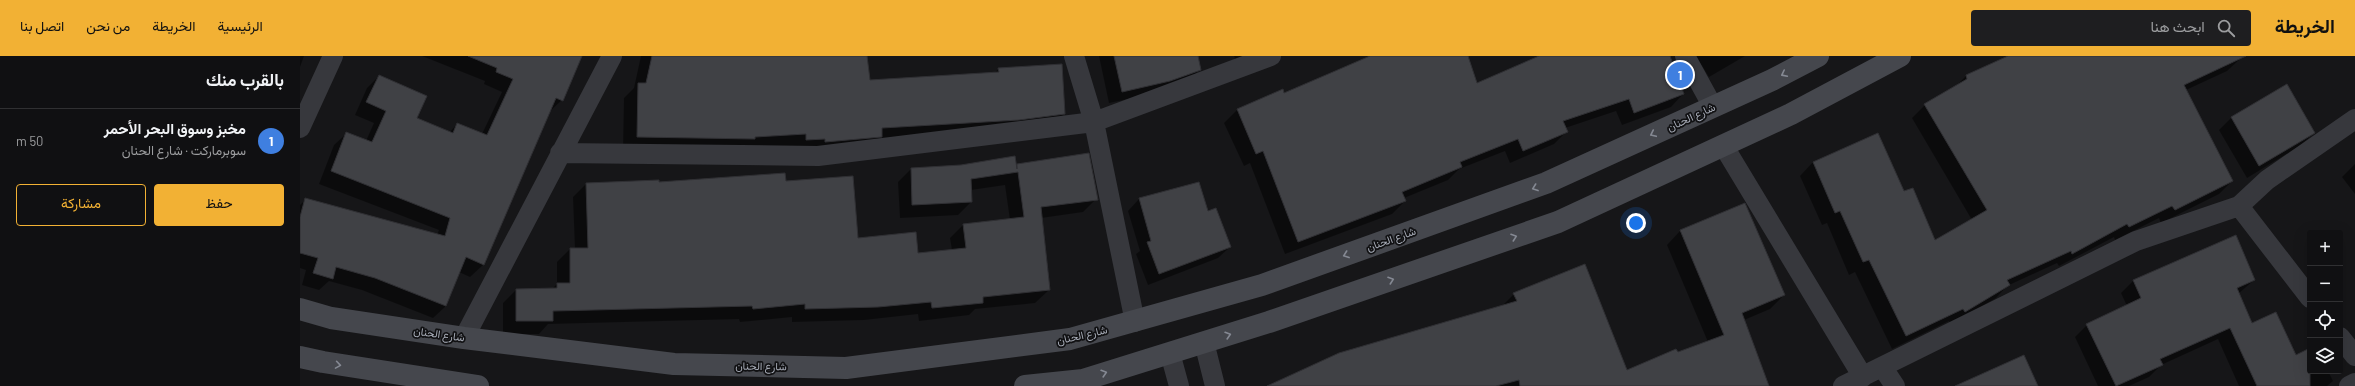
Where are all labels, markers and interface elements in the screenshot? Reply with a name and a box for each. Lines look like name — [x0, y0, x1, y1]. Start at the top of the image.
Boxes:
search box — [1971, 10, 2251, 46]
text: الخريطة — [2275, 14, 2335, 37]
text: اتصل بنا — [20, 17, 64, 34]
text: من نحن — [86, 17, 130, 34]
text: الخريطة — [152, 17, 196, 34]
text: الرئيسية — [218, 17, 263, 34]
text: ابحث هنا — [2150, 17, 2205, 35]
icon: search — [2215, 17, 2237, 39]
pin: 1 — [1667, 60, 1693, 90]
text: بالقرب منك — [206, 69, 284, 89]
one-way arrow — [1780, 69, 1788, 77]
street label: شارع الحنان — [1665, 100, 1718, 135]
text: مخبز وسوق البحر الأحمر — [104, 119, 246, 137]
one-way arrow — [1650, 129, 1657, 137]
text: 50 m — [16, 133, 43, 149]
text: 1 — [269, 133, 273, 149]
text: سوبرماركت · شارع الحنان — [122, 142, 246, 158]
one-way arrow — [1531, 183, 1538, 191]
button: مشاركة — [16, 184, 146, 226]
button: حفظ — [154, 184, 284, 226]
your location — [1626, 213, 1646, 233]
street label: شارع الحنان — [1364, 223, 1418, 255]
map controls — [2307, 230, 2343, 374]
button: + — [2307, 230, 2343, 266]
one-way arrow — [1511, 233, 1518, 242]
one-way arrow — [1343, 250, 1350, 259]
button: − — [2307, 266, 2343, 302]
one-way arrow — [1388, 276, 1395, 284]
button: locate — [2307, 302, 2343, 338]
street label: شارع الحنان — [1055, 322, 1109, 349]
street label: شارع الحنان — [412, 323, 466, 346]
one-way arrow — [1225, 331, 1232, 340]
button: layers — [2307, 338, 2343, 374]
street label: شارع الحنان — [735, 359, 787, 374]
one-way arrow — [335, 360, 341, 369]
one-way arrow — [1101, 370, 1108, 378]

